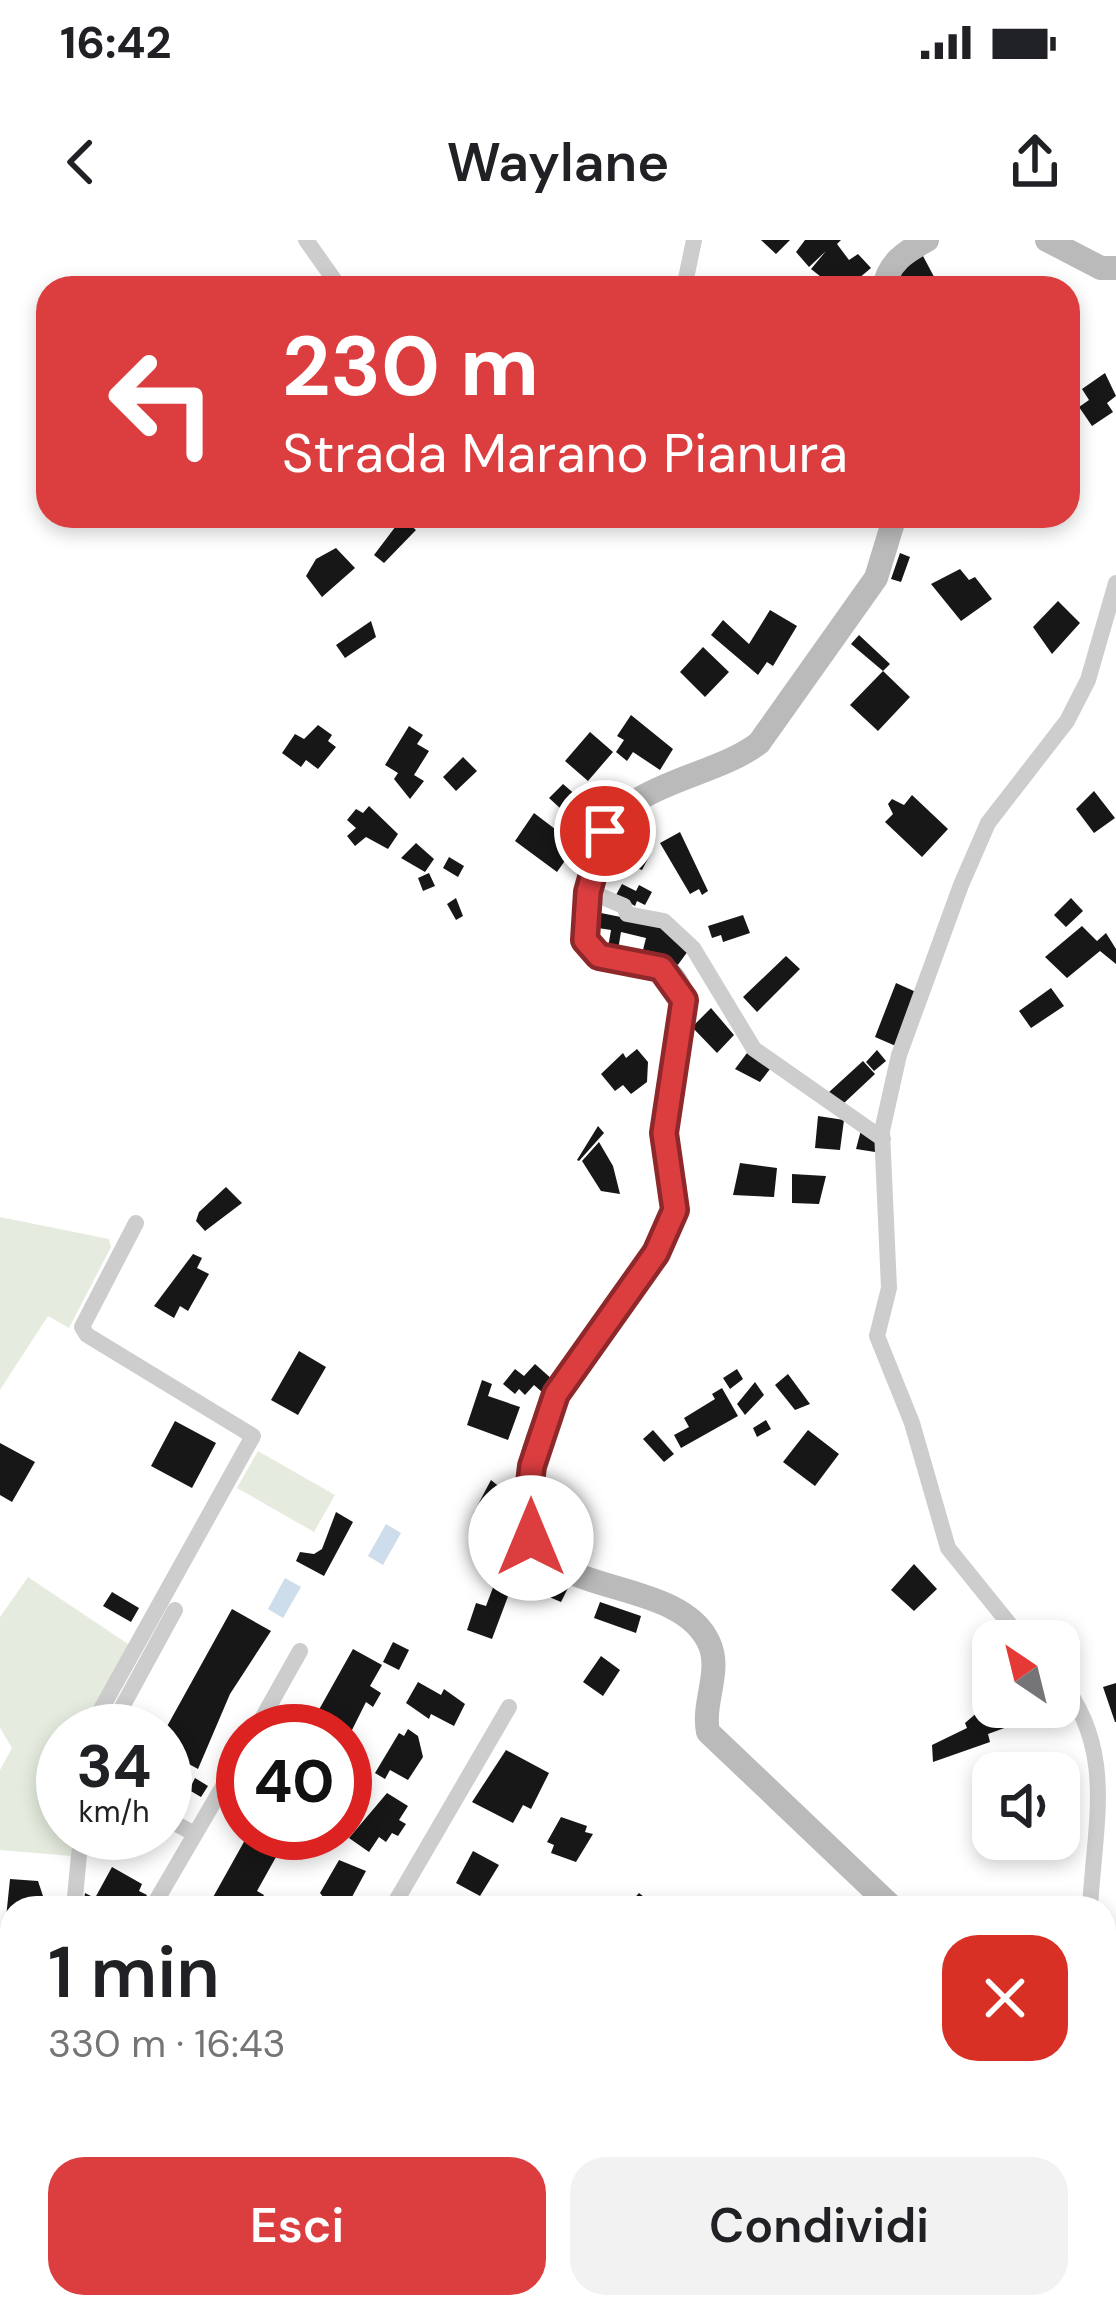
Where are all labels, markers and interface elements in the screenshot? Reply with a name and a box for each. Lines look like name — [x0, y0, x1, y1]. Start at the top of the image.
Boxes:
text: 16:42 — [60, 13, 172, 72]
text: Waylane — [447, 127, 669, 198]
icon: back — [48, 129, 114, 195]
icon: share — [1002, 129, 1068, 195]
text: 230 m — [282, 312, 539, 421]
icon: left — [84, 324, 240, 480]
text: Strada Marano Pianura — [282, 418, 848, 489]
pin — [554, 780, 656, 882]
icon: arrive — [572, 798, 638, 864]
position arrow — [468, 1475, 594, 1601]
north arrow — [972, 1620, 1080, 1728]
map controls — [972, 1620, 1080, 1860]
speed limit sign: 40 — [216, 1704, 372, 1860]
text: 34 — [76, 1727, 152, 1806]
button: sound — [972, 1752, 1080, 1860]
text: km/h — [79, 1792, 149, 1831]
text: 1 min — [48, 1926, 220, 2019]
button: close — [942, 1935, 1068, 2061]
text: 330 m · 16:43 — [48, 2018, 286, 2069]
button: Esci — [48, 2157, 546, 2295]
button: Condividi — [570, 2157, 1068, 2295]

